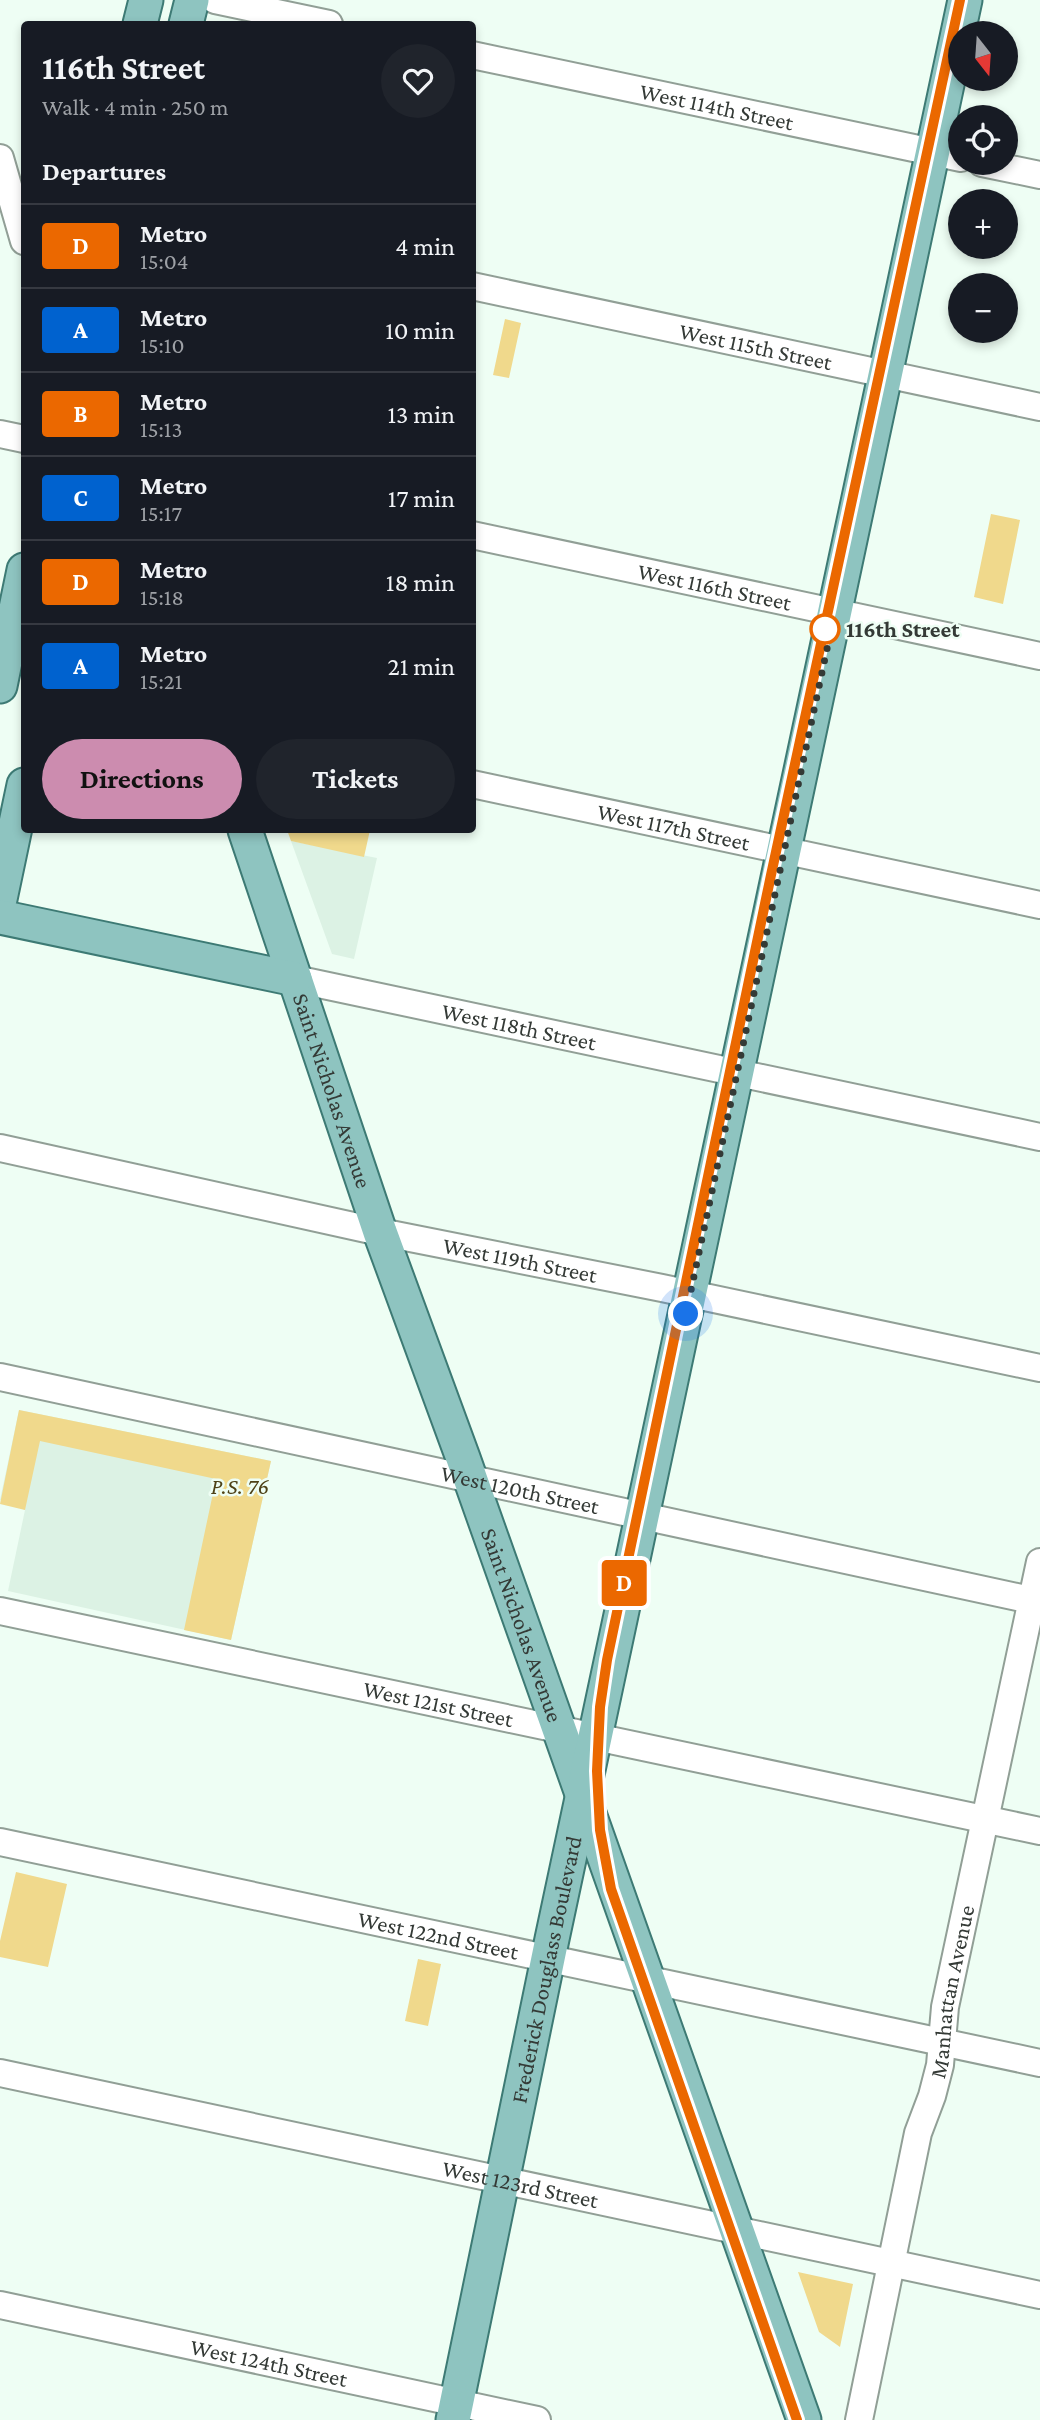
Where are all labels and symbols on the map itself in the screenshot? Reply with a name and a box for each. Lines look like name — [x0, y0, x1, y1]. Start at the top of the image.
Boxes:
north arrow — [948, 21, 1018, 91]
street label: West 114th Street — [637, 78, 796, 135]
street label: West 115th Street — [677, 318, 835, 375]
street label: West 116th Street — [635, 558, 794, 616]
marker: 116th Street — [810, 614, 840, 644]
place label: 116th Street — [846, 616, 960, 642]
street label: West 117th Street — [595, 798, 752, 856]
street label: Saint Nicholas Avenue — [288, 990, 377, 1192]
street label: West 118th Street — [440, 998, 599, 1056]
street label: West 119th Street — [441, 1232, 600, 1288]
your location — [668, 1296, 703, 1331]
street label: West 120th Street — [439, 1460, 602, 1519]
park label: P.S. 76 — [211, 1473, 270, 1499]
street label: Saint Nicholas Avenue — [476, 1525, 569, 1725]
line badge: D — [601, 1560, 647, 1606]
street label: West 121st Street — [361, 1675, 516, 1732]
street label: Frederick Douglass Boulevard — [506, 1833, 587, 2106]
street label: Manhattan Avenue — [924, 1903, 979, 2081]
street label: West 122nd Street — [356, 1905, 521, 1965]
street label: West 123rd Street — [440, 2155, 601, 2213]
street label: West 124th Street — [188, 2333, 350, 2392]

